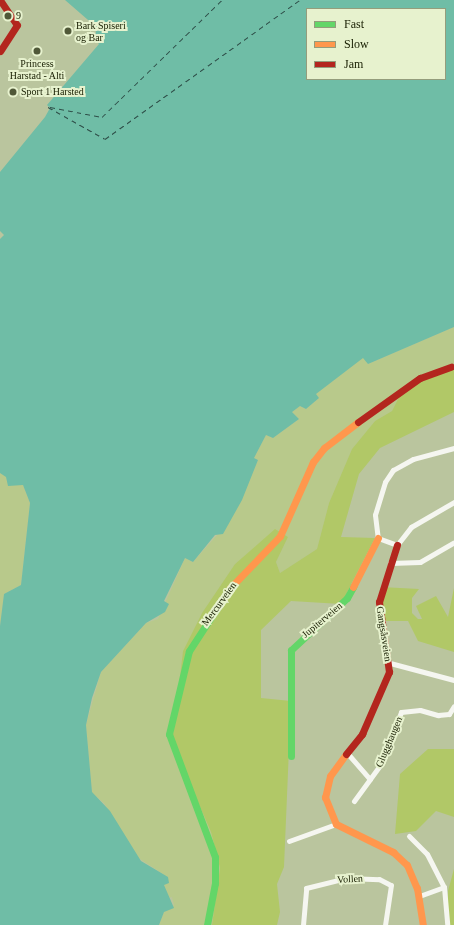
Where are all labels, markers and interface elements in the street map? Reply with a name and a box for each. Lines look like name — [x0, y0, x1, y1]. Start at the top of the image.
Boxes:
legend — [306, 8, 446, 80]
place label: 9 — [16, 10, 21, 22]
marker: 9 — [3, 11, 13, 21]
text: Fast — [344, 17, 364, 31]
place label: Bark Spiseri og Bar — [76, 19, 126, 42]
marker: Bark Spiseri og Bar — [63, 26, 73, 36]
text: Slow — [344, 37, 369, 51]
marker: Princess Harstad - Alti — [32, 46, 42, 56]
place label: Princess Harstad - Alti — [10, 57, 64, 80]
text: Jam — [344, 57, 363, 71]
place label: Sport 1 Harsted — [21, 86, 84, 98]
marker: Sport 1 Harsted — [8, 87, 18, 97]
street label: Mercurveien — [199, 580, 239, 628]
street label: Jupiterveien — [299, 600, 345, 640]
street label: Gangsåsveien — [374, 606, 394, 662]
street label: Glugghaugen — [373, 715, 405, 769]
street label: Vollen — [337, 872, 363, 886]

